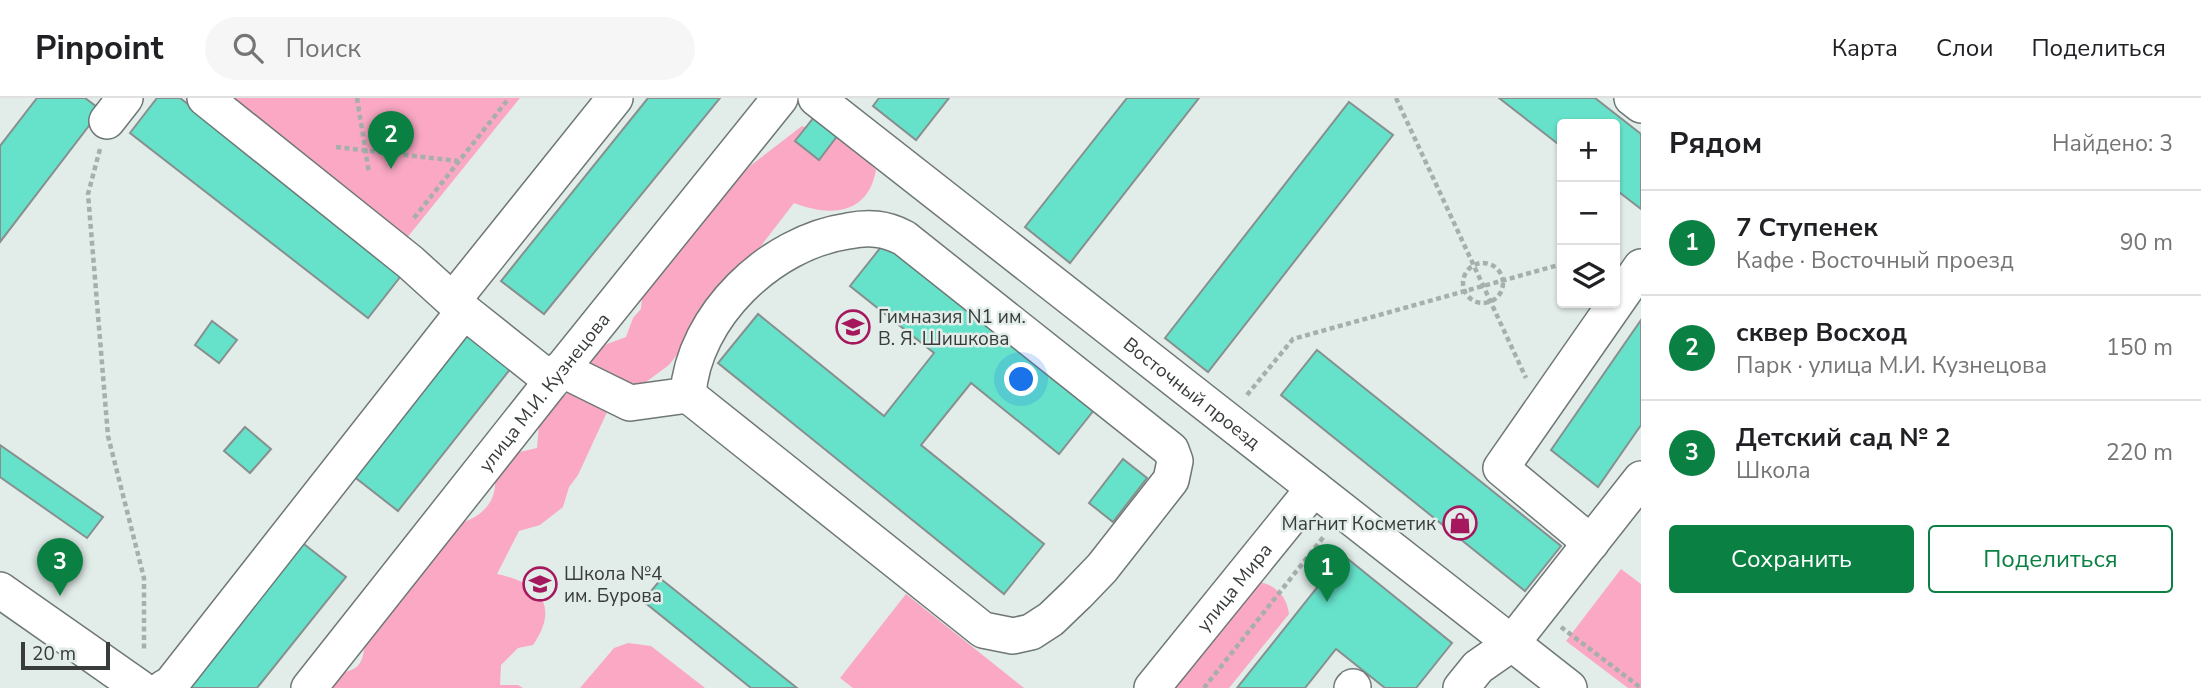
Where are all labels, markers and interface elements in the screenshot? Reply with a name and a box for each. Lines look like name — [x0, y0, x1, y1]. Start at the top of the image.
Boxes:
search box — [205, 17, 695, 80]
text: Pinpoint — [35, 26, 163, 71]
icon: search — [229, 29, 267, 67]
text: Поиск — [285, 31, 361, 66]
text: Карта — [1832, 32, 1898, 64]
text: Слои — [1936, 32, 1993, 64]
text: Поделиться — [2031, 32, 2166, 64]
pin: 2 — [368, 111, 414, 169]
map controls — [1557, 119, 1620, 308]
button: + — [1557, 119, 1620, 182]
text: Рядом — [1669, 123, 1762, 164]
text: Найдено: 3 — [2052, 128, 2173, 159]
button: − — [1557, 182, 1620, 245]
text: 7 Ступенек — [1736, 210, 1878, 245]
text: 1 — [1685, 227, 1699, 258]
text: 90 m — [2120, 227, 2173, 258]
button: layers — [1557, 245, 1620, 308]
text: Кафе · Восточный проезд — [1736, 245, 2014, 276]
place label: Гимназия N1 им. В. Я. Шишкова — [878, 304, 1026, 352]
street label: улица М.И. Кузнецова — [473, 307, 616, 478]
school or university icon: Гимназия N1 им. В. Я. Шишкова — [834, 308, 872, 346]
text: сквер Восход — [1736, 315, 1907, 350]
street label: Восточный проезд — [1118, 332, 1266, 456]
text: 2 — [1685, 332, 1699, 363]
text: 150 m — [2106, 332, 2173, 363]
text: Парк · улица М.И. Кузнецова — [1736, 350, 2047, 381]
your location — [1004, 362, 1038, 396]
text: Детский сад № 2 — [1736, 420, 1951, 455]
text: 3 — [1685, 437, 1699, 468]
text: 220 m — [2106, 437, 2173, 468]
text: Школа — [1736, 455, 1811, 486]
shop icon: Магнит Косметик — [1441, 504, 1479, 542]
place label: Магнит Косметик — [1282, 511, 1436, 537]
button: Сохранить — [1669, 525, 1914, 593]
button: Поделиться — [1928, 525, 2173, 593]
pin: 3 — [37, 538, 83, 596]
street label: улица Мира — [1191, 538, 1278, 637]
pin: 1 — [1304, 544, 1350, 602]
place label: Школа №4 им. Бурова — [564, 561, 663, 609]
school or university icon: Школа №4 им. Бурова — [521, 565, 559, 603]
scale bar — [21, 639, 110, 671]
text: 20 m — [32, 641, 76, 667]

